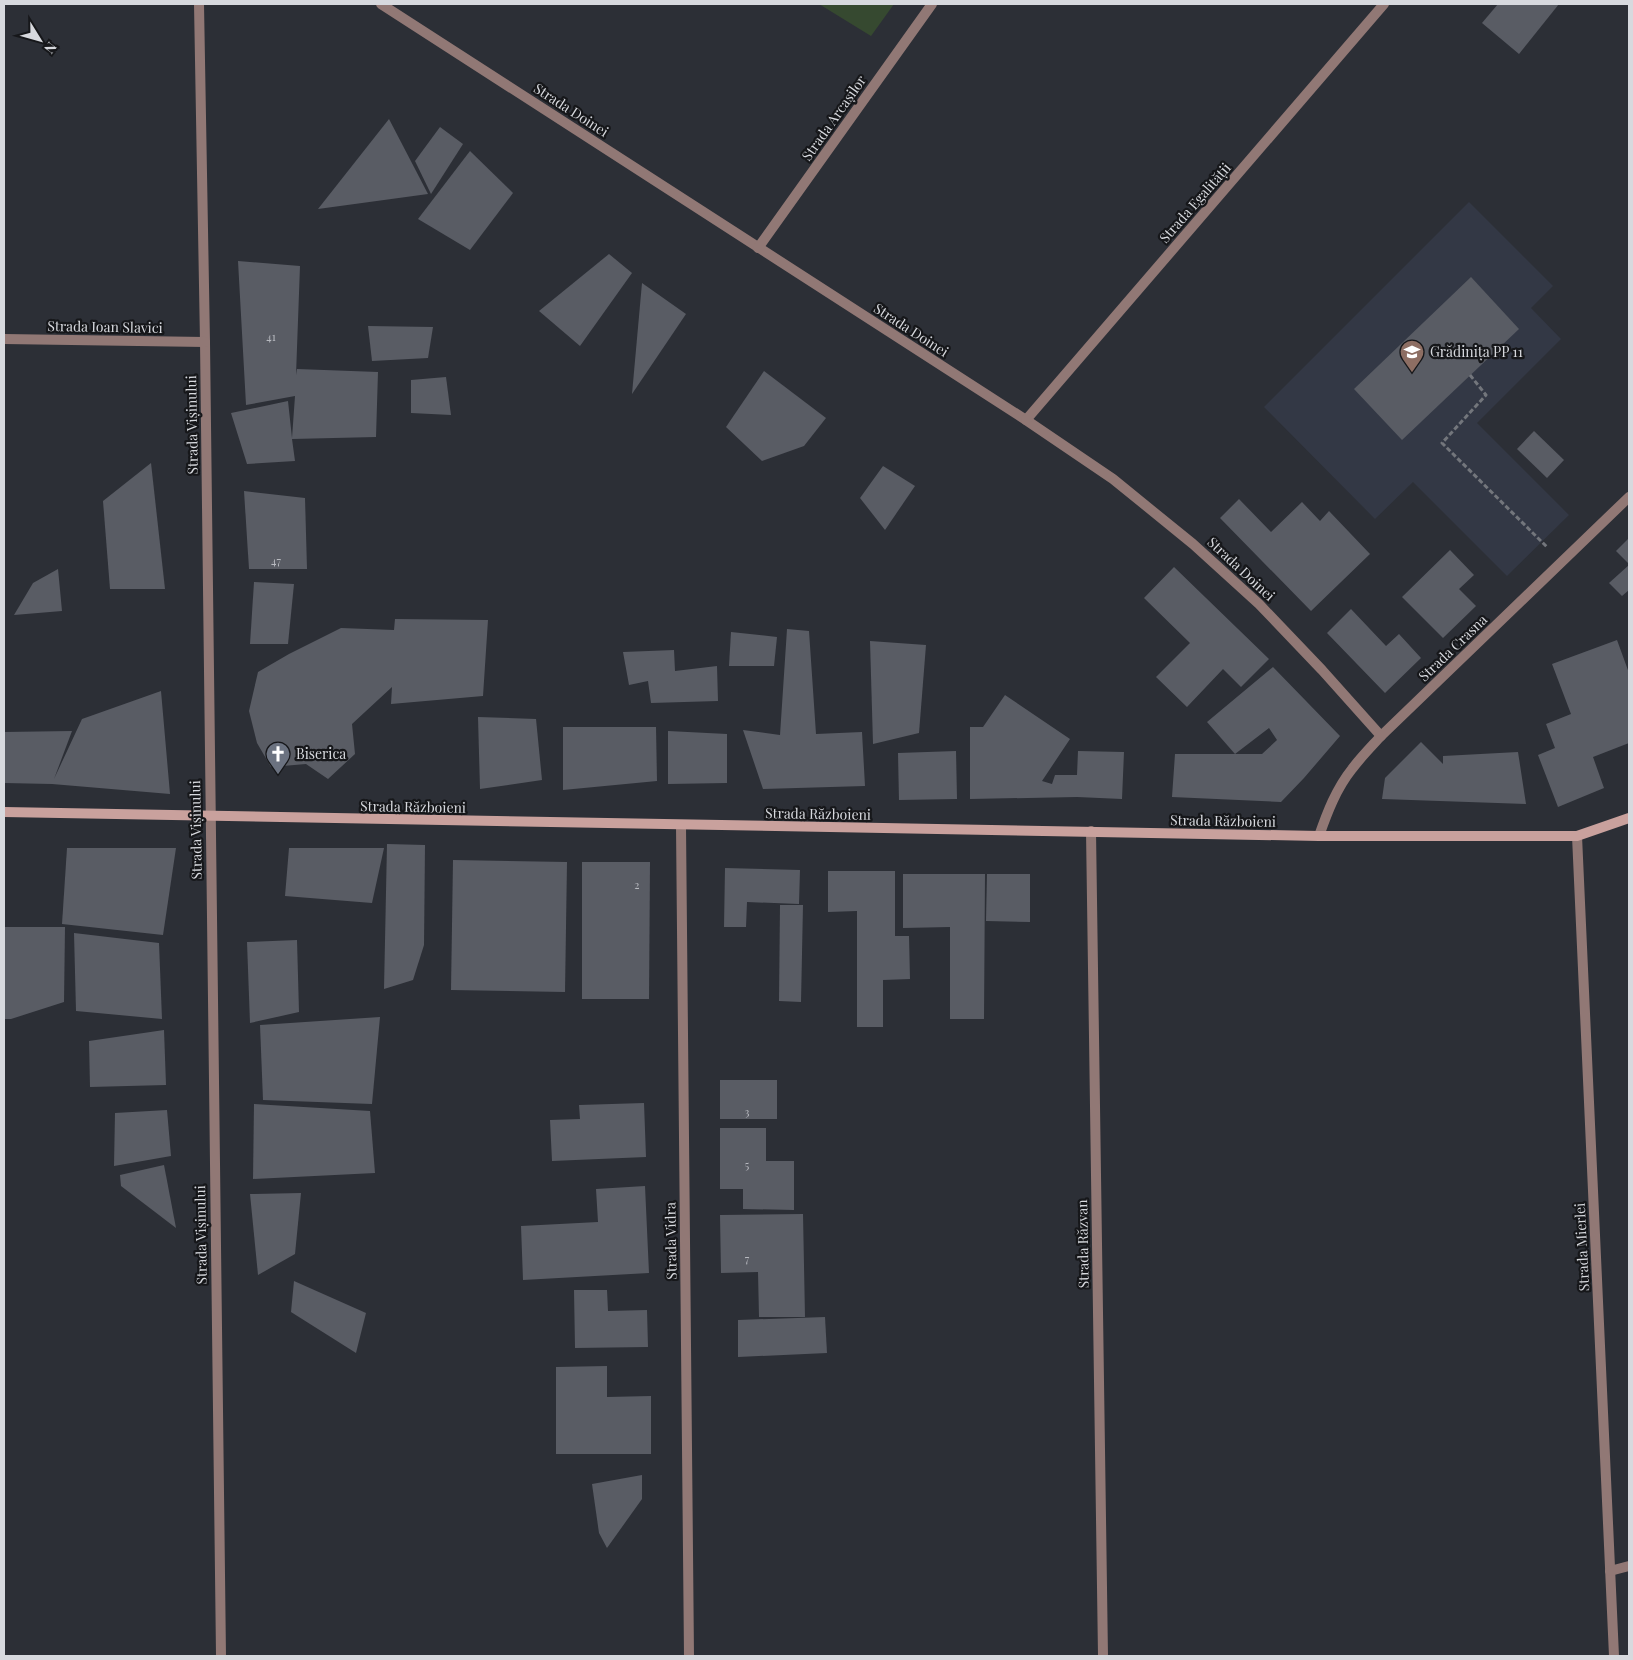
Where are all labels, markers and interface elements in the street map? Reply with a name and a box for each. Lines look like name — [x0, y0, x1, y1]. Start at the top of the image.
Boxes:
north arrow — [15, 15, 65, 65]
text: N — [40, 38, 61, 58]
street label: Strada Arcașilor — [797, 71, 871, 164]
street label: Strada Doinei — [530, 78, 612, 141]
street label: Strada Egalității — [1155, 159, 1235, 247]
street label: Strada Doinei — [870, 298, 952, 361]
street label: Strada Ioan Slavici — [47, 316, 163, 337]
house number: 41 — [266, 329, 276, 344]
school or university icon: Grădinița PP 11 — [1399, 339, 1425, 373]
place label: Grădinița PP 11 — [1430, 342, 1523, 361]
street label: Strada Vișinului — [181, 375, 202, 475]
street label: Strada Doinei — [1204, 532, 1279, 605]
house number: 47 — [271, 553, 281, 568]
street label: Strada Crasna — [1414, 610, 1491, 685]
church icon: Biserica — [265, 741, 291, 775]
place label: Biserica — [296, 744, 346, 763]
street label: Strada Vișinului — [185, 780, 206, 880]
street label: Strada Războieni — [360, 796, 466, 817]
street label: Strada Războieni — [765, 803, 871, 824]
street label: Strada Războieni — [1170, 810, 1276, 831]
house number: 2 — [634, 877, 640, 892]
house number: 3 — [745, 1104, 750, 1119]
house number: 5 — [745, 1157, 750, 1172]
street label: Strada Vișinului — [190, 1185, 211, 1285]
street label: Strada Răzvan — [1072, 1199, 1093, 1289]
street label: Strada Vidra — [660, 1202, 681, 1280]
street label: Strada Mierlei — [1570, 1202, 1593, 1292]
house number: 7 — [745, 1251, 750, 1266]

